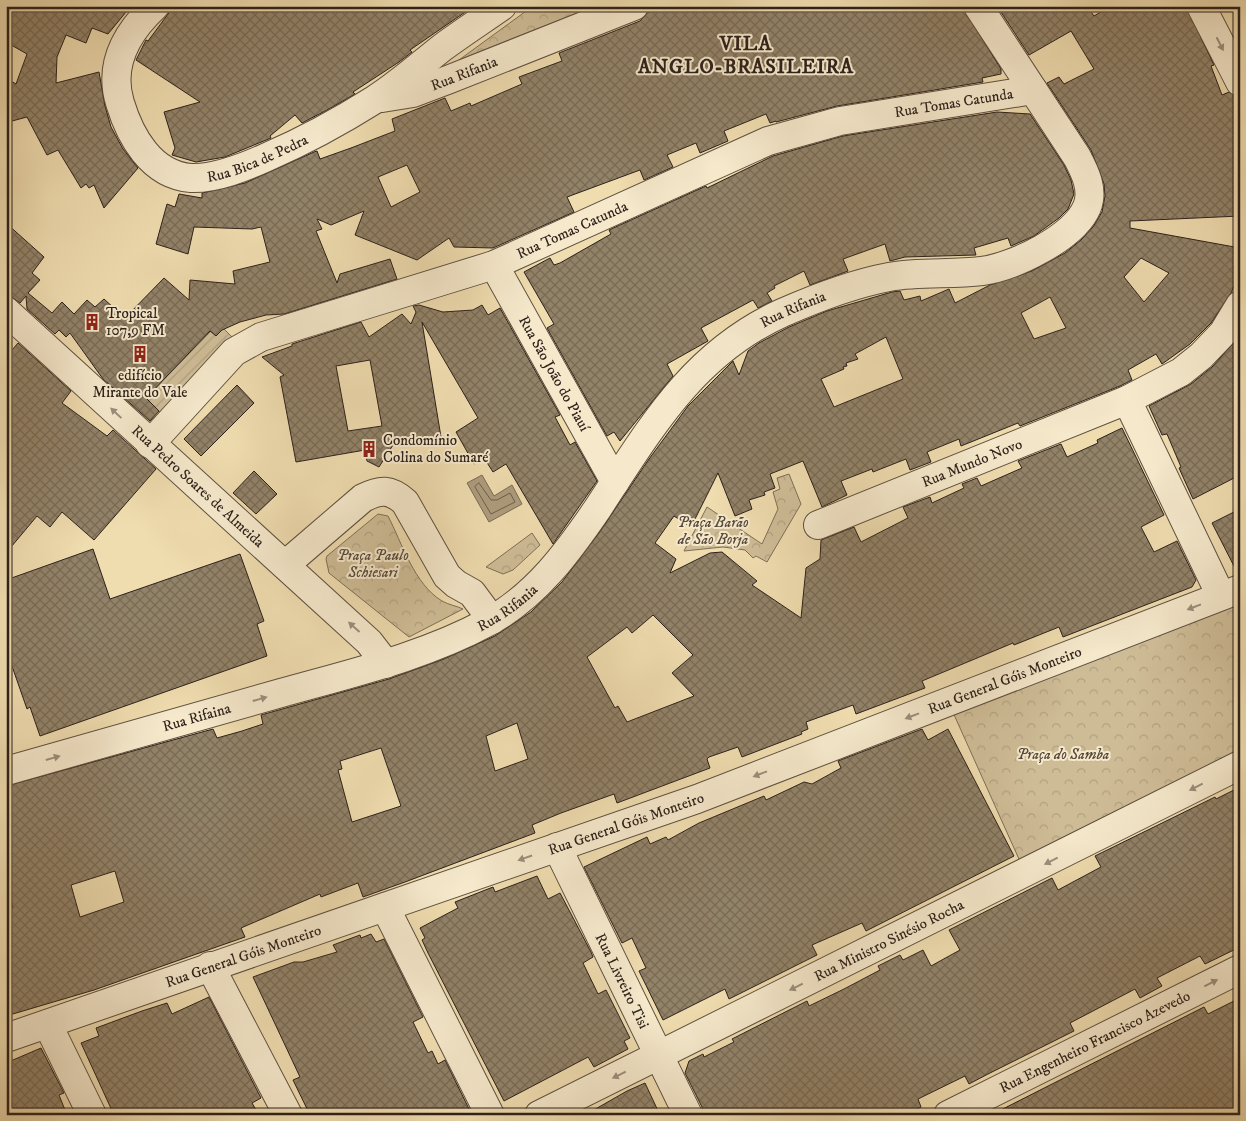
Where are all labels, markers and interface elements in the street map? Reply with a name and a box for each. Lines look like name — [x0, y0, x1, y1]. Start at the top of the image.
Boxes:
district label: VILA ANGLO-BRASILEIRA — [637, 32, 854, 80]
one-way arrow — [1216, 37, 1224, 51]
street label: Rua Rifania — [428, 51, 501, 95]
street label: Rua Tomas Catunda — [893, 84, 1015, 122]
street label: Rua Bica de Pedra — [205, 130, 312, 187]
street label: Rua Tomas Catunda — [514, 196, 631, 263]
street label: Rua Rifania — [757, 286, 829, 332]
place label: Tropical 107,9 FM — [106, 304, 165, 340]
building icon: Tropical 107,9 FM — [82, 312, 102, 332]
street label: Rua São João do Piauí — [515, 312, 595, 436]
building icon: edifício Mirante do Vale — [130, 344, 150, 364]
place label: edifício Mirante do Vale — [92, 366, 188, 402]
one-way arrow — [111, 407, 123, 419]
street label: Rua Pedro Soares de Almeida — [128, 421, 269, 552]
place label: Condomínio Colina do Sumaré — [383, 431, 489, 467]
street label: Rua Mundo Novo — [919, 434, 1025, 492]
building icon: Condomínio Colina do Sumaré — [359, 439, 379, 459]
park label: Praça Barão de São Borja — [677, 513, 749, 549]
park label: Praça Paulo Schiesari — [337, 546, 409, 582]
street label: Rua Rifania — [474, 580, 542, 636]
one-way arrow — [1186, 603, 1201, 611]
one-way arrow — [348, 621, 360, 633]
street label: Rua General Góis Monteiro — [925, 642, 1084, 718]
one-way arrow — [252, 695, 268, 703]
street label: Rua Rifaina — [160, 698, 233, 736]
one-way arrow — [905, 712, 919, 720]
park label: Praça do Samba — [1017, 745, 1109, 764]
one-way arrow — [46, 753, 61, 761]
one-way arrow — [753, 771, 768, 778]
one-way arrow — [1189, 783, 1203, 791]
street label: Rua General Góis Monteiro — [546, 788, 707, 859]
one-way arrow — [517, 854, 532, 862]
one-way arrow — [1044, 857, 1059, 865]
street label: Rua Ministro Sinésio Rocha — [811, 895, 968, 986]
street label: Rua General Góis Monteiro — [163, 920, 324, 992]
street label: Rua Livreiro Tisi — [591, 930, 654, 1032]
one-way arrow — [1203, 979, 1218, 987]
one-way arrow — [789, 984, 803, 992]
street label: Rua Engenheiro Francisco Azevedo — [996, 986, 1193, 1097]
one-way arrow — [612, 1071, 626, 1079]

